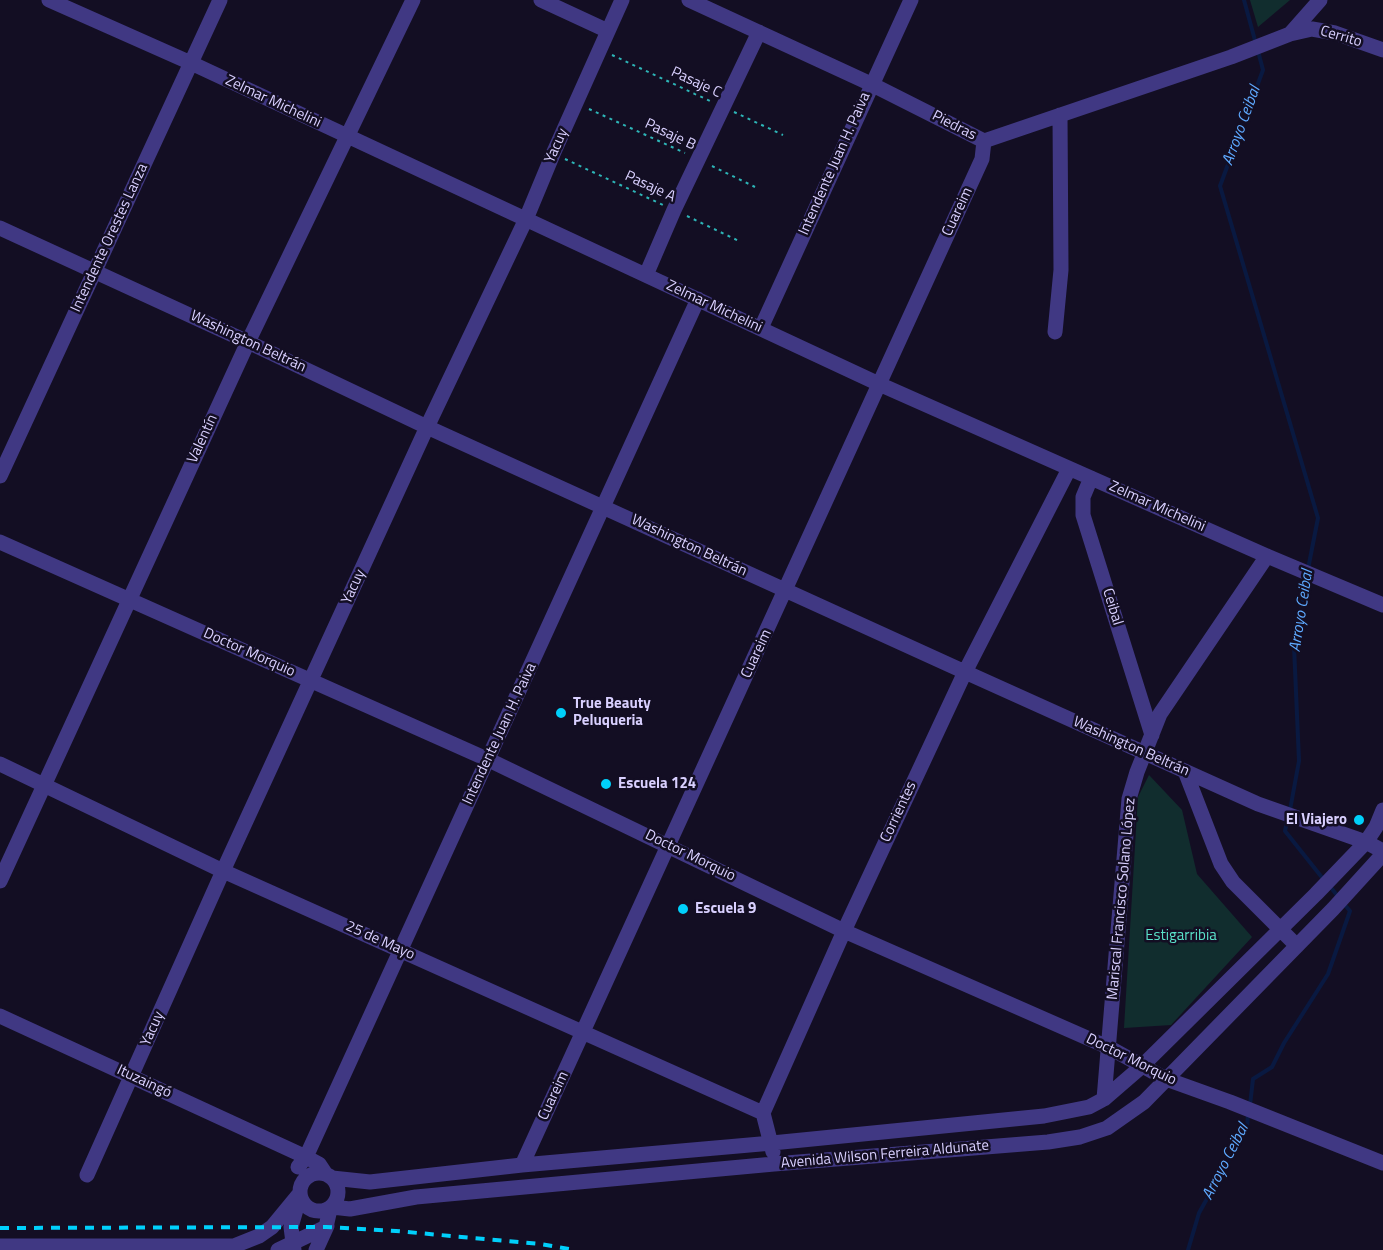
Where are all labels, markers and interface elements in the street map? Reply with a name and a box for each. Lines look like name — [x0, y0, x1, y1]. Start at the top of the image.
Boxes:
street label: Cerrito — [1318, 23, 1364, 51]
street label: Pasaje C — [668, 64, 724, 102]
street label: Zelmar Michelini — [222, 72, 324, 132]
water label: Arroyo Ceibal — [1219, 84, 1265, 168]
street label: Intendente Juan H. Paiva — [795, 90, 875, 238]
street label: Piedras — [929, 107, 979, 145]
street label: Pasaje B — [642, 115, 698, 155]
street label: Yacuy — [541, 126, 573, 166]
street label: Intendente Orestes Lanza — [68, 161, 152, 315]
street label: Pasaje A — [622, 167, 678, 207]
street label: Cuareim — [939, 185, 977, 239]
street label: Zelmar Michelini — [663, 277, 765, 337]
street label: Washington Beltrán — [187, 307, 309, 377]
street label: Valentín — [184, 412, 222, 466]
street label: Zelmar Michelini — [1106, 478, 1208, 536]
street label: Washington Beltrán — [628, 511, 750, 581]
street label: Yacuy — [338, 567, 370, 607]
water label: Arroyo Ceibal — [1286, 569, 1318, 653]
street label: Ceibal — [1098, 586, 1126, 628]
street label: Doctor Morquio — [200, 625, 298, 681]
street label: Cuareim — [738, 627, 776, 681]
street label: Intendente Juan H. Paiva — [459, 660, 541, 808]
place label: True Beauty Peluqueria — [573, 695, 651, 730]
marker: True Beauty Peluqueria — [554, 706, 568, 720]
street label: Washington Beltrán — [1070, 713, 1192, 781]
place label: Escuela 124 — [618, 775, 696, 793]
marker: Escuela 124 — [599, 777, 613, 791]
street label: Corrientes — [877, 779, 921, 845]
street label: Mariscal Francisco Solano López — [1104, 797, 1140, 1001]
place label: El Viajero — [1286, 811, 1347, 829]
marker: El Viajero — [1352, 813, 1366, 827]
street label: Doctor Morquio — [642, 826, 738, 886]
place label: Escuela 9 — [695, 900, 756, 918]
marker: Escuela 9 — [676, 902, 690, 916]
street label: 25 de Mayo — [343, 918, 417, 964]
park label: Estigarribia — [1145, 927, 1217, 945]
street label: Yacuy — [137, 1009, 169, 1049]
street label: Doctor Morquio — [1083, 1030, 1179, 1090]
street label: Ituzaingó — [114, 1062, 174, 1102]
street label: Cuareim — [535, 1069, 573, 1123]
water label: Arroyo Ceibal — [1199, 1121, 1253, 1203]
street label: Avenida Wilson Ferreira Aldunate — [780, 1137, 990, 1173]

